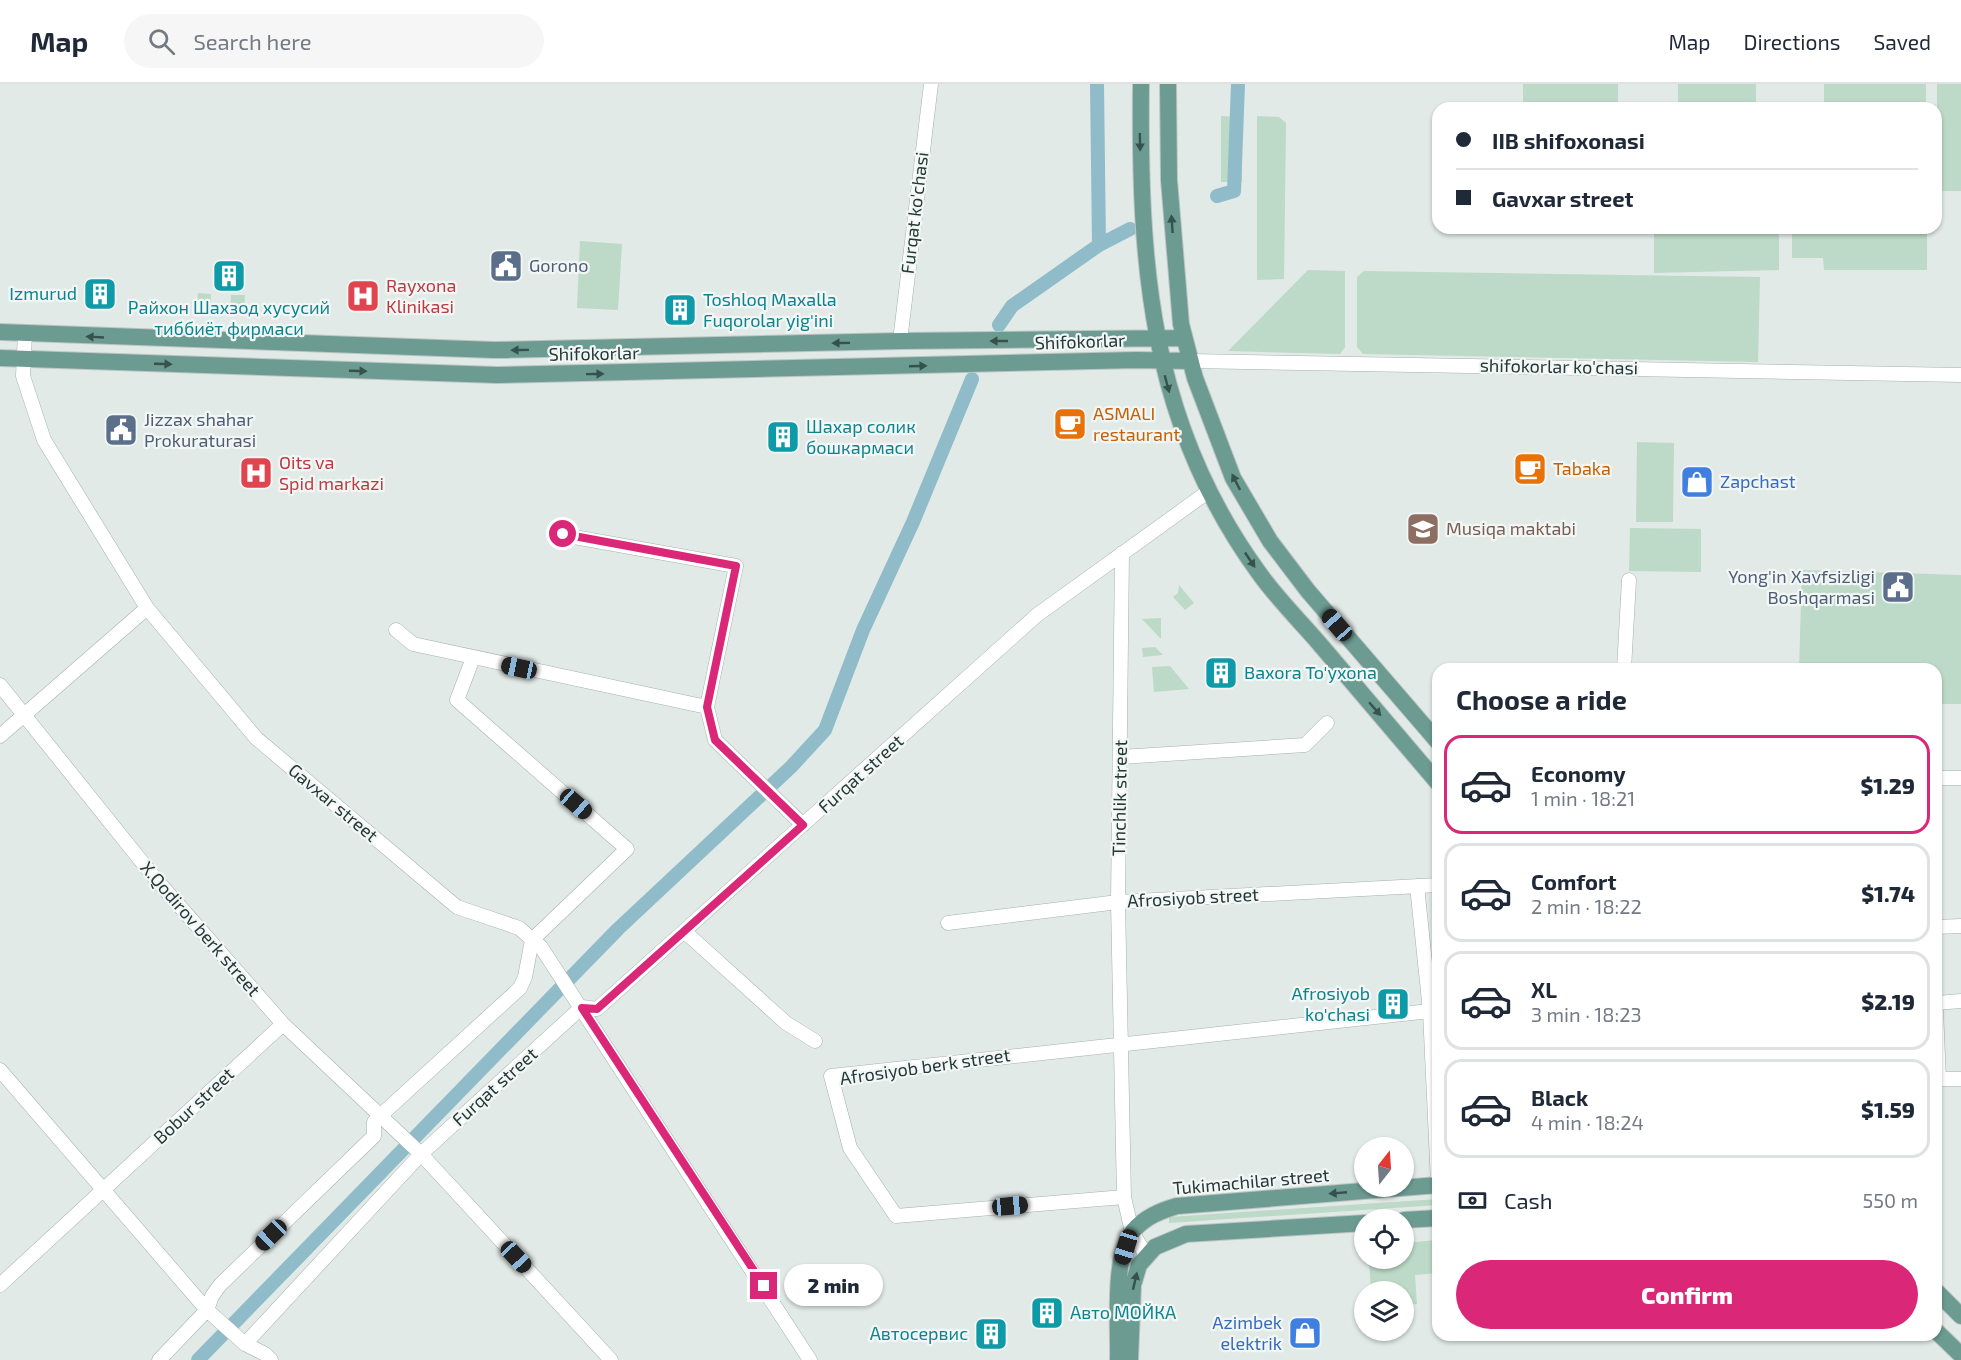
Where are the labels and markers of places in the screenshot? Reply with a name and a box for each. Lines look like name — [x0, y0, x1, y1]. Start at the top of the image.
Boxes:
public building icon: Gorono — [488, 248, 524, 284]
place label: Gorono — [529, 254, 588, 276]
building icon: Райхон Шахзод хусусий тиббиёт фирмаси — [211, 258, 247, 294]
place label: Rayxona Klinikasi — [386, 274, 456, 317]
building icon: Izmurud — [82, 276, 118, 312]
hospital icon: Rayxona Klinikasi — [345, 278, 381, 314]
place label: Izmurud — [9, 282, 77, 304]
place label: Toshloq Maxalla Fuqorolar yig'ini — [703, 288, 837, 331]
building icon: Toshloq Maxalla Fuqorolar yig'ini — [662, 292, 698, 328]
place label: Райхон Шахзод хусусий тиббиёт фирмаси — [128, 296, 330, 339]
place label: ASMALI restaurant — [1093, 402, 1180, 445]
cafe icon: ASMALI restaurant — [1052, 406, 1088, 442]
place label: Jizzax shahar Prokuraturasi — [144, 408, 256, 451]
public building icon: Jizzax shahar Prokuraturasi — [103, 412, 139, 448]
place label: Шахар солик бошкармаси — [806, 415, 916, 458]
building icon: Шахар солик бошкармаси — [765, 419, 801, 455]
place label: Oits va Spid markazi — [279, 451, 384, 494]
cafe icon: Tabaka — [1512, 451, 1548, 487]
hospital icon: Oits va Spid markazi — [238, 455, 274, 491]
place label: Tabaka — [1553, 457, 1611, 479]
shop icon: Zapchast — [1679, 464, 1715, 500]
place label: Zapchast — [1720, 470, 1796, 492]
school or university icon: Musiqa maktabi — [1405, 511, 1441, 547]
place label: Musiqa maktabi — [1446, 517, 1576, 539]
place label: Yong'in Xavfsizligi Boshqarmasi — [1728, 565, 1875, 608]
public building icon: Yong'in Xavfsizligi Boshqarmasi — [1880, 569, 1916, 605]
building icon: Baxora To'yxona — [1203, 655, 1239, 691]
place label: Baxora To'yxona — [1244, 661, 1377, 683]
place label: Afrosiyob ko'chasi — [1291, 982, 1370, 1025]
building icon: Afrosiyob ko'chasi — [1375, 986, 1411, 1022]
building icon: Авто МОЙКА — [1029, 1295, 1065, 1331]
place label: Авто МОЙКА — [1070, 1301, 1177, 1323]
place label: Azimbek elektrik — [1212, 1311, 1282, 1354]
shop icon: Azimbek elektrik — [1287, 1315, 1323, 1351]
building icon: Автосервис — [973, 1316, 1009, 1352]
place label: Автосервис — [870, 1322, 968, 1344]

